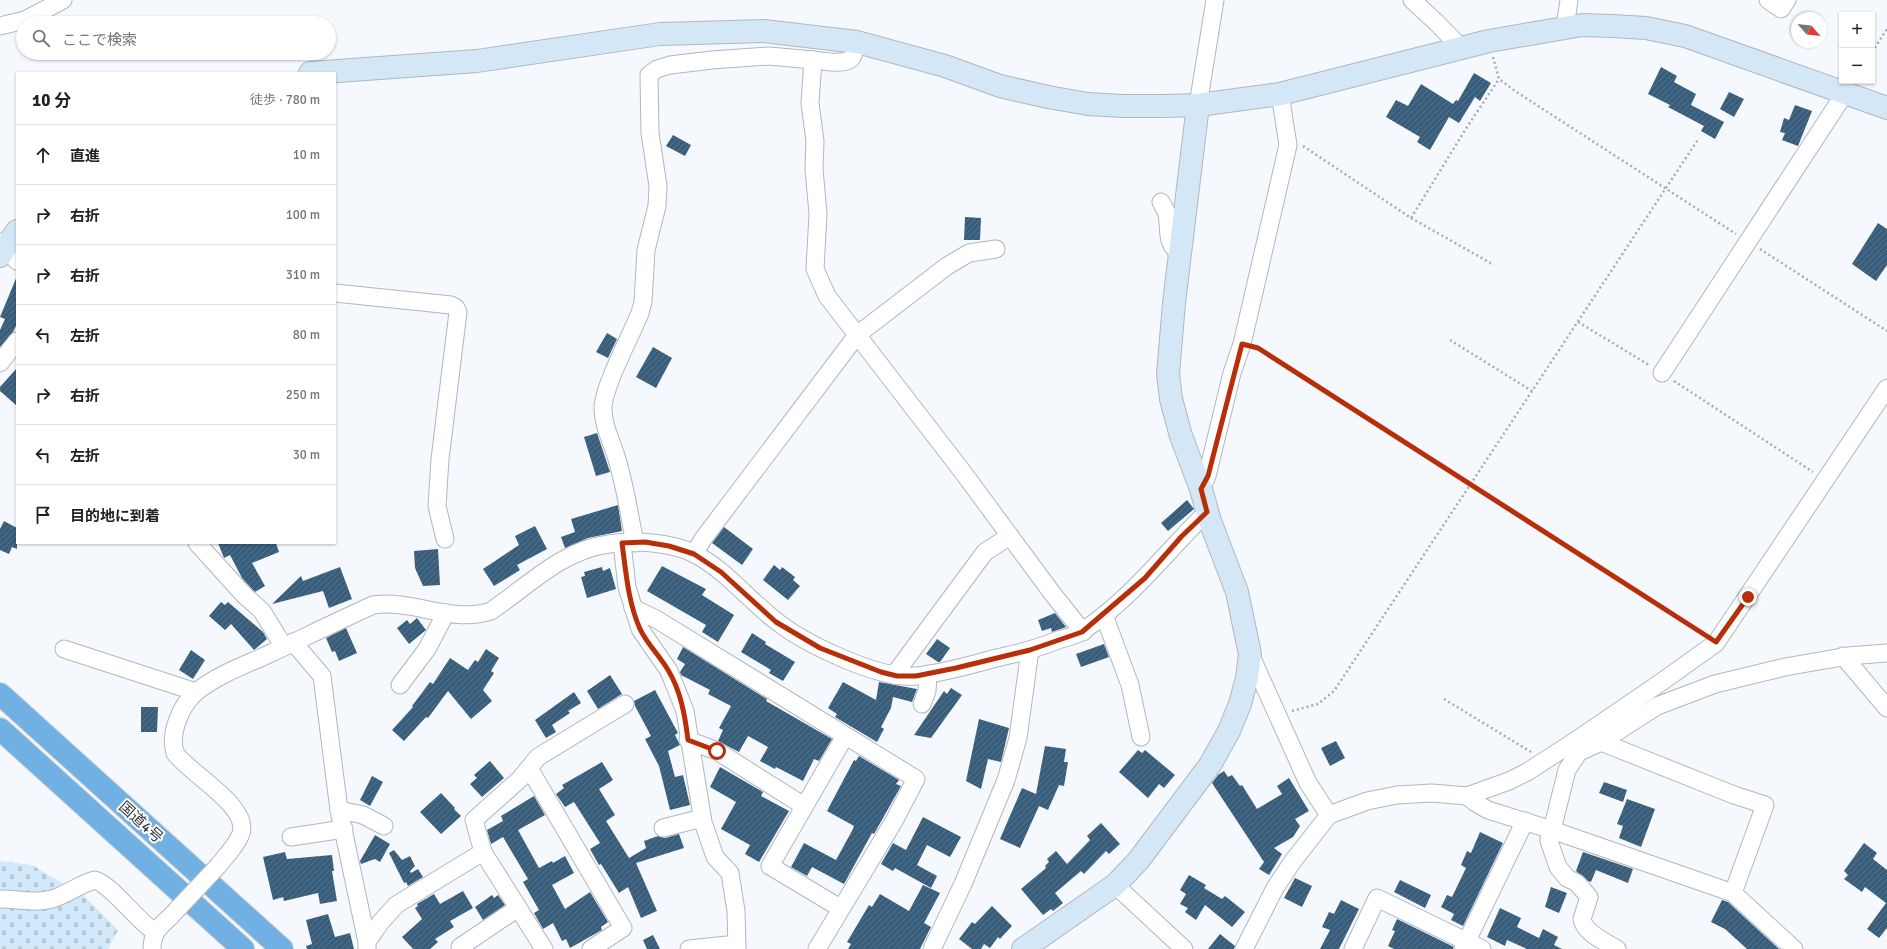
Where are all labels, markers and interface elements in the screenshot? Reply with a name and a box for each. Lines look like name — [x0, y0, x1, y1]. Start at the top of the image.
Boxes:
north arrow — [1791, 12, 1827, 48]
map controls — [1839, 12, 1875, 84]
button: + — [1839, 12, 1875, 48]
search box — [16, 16, 336, 60]
icon: search — [30, 27, 52, 49]
text: ここで検索 — [62, 31, 137, 49]
button: − — [1839, 48, 1875, 84]
text: 10 分 — [32, 90, 71, 111]
text: 徒歩 · 780 m — [250, 92, 320, 108]
icon: ahead — [32, 144, 54, 166]
text: 直進 — [70, 147, 100, 165]
text: 10 m — [293, 147, 320, 163]
icon: right — [32, 204, 54, 226]
text: 右折 — [70, 207, 100, 225]
text: 100 m — [286, 207, 320, 223]
icon: right — [32, 264, 54, 286]
text: 右折 — [70, 267, 100, 285]
text: 310 m — [286, 267, 320, 283]
icon: left — [32, 324, 54, 346]
text: 左折 — [70, 327, 100, 345]
text: 80 m — [293, 327, 320, 343]
icon: right — [32, 384, 54, 406]
text: 右折 — [70, 387, 100, 405]
text: 250 m — [286, 387, 320, 403]
icon: left — [32, 444, 54, 466]
text: 左折 — [70, 447, 100, 465]
text: 30 m — [293, 447, 320, 463]
icon: arrive — [32, 504, 54, 526]
text: 目的地に到着 — [70, 507, 160, 525]
route end — [1739, 588, 1757, 606]
route start — [708, 742, 726, 760]
street label: 国道4号 — [115, 798, 167, 846]

